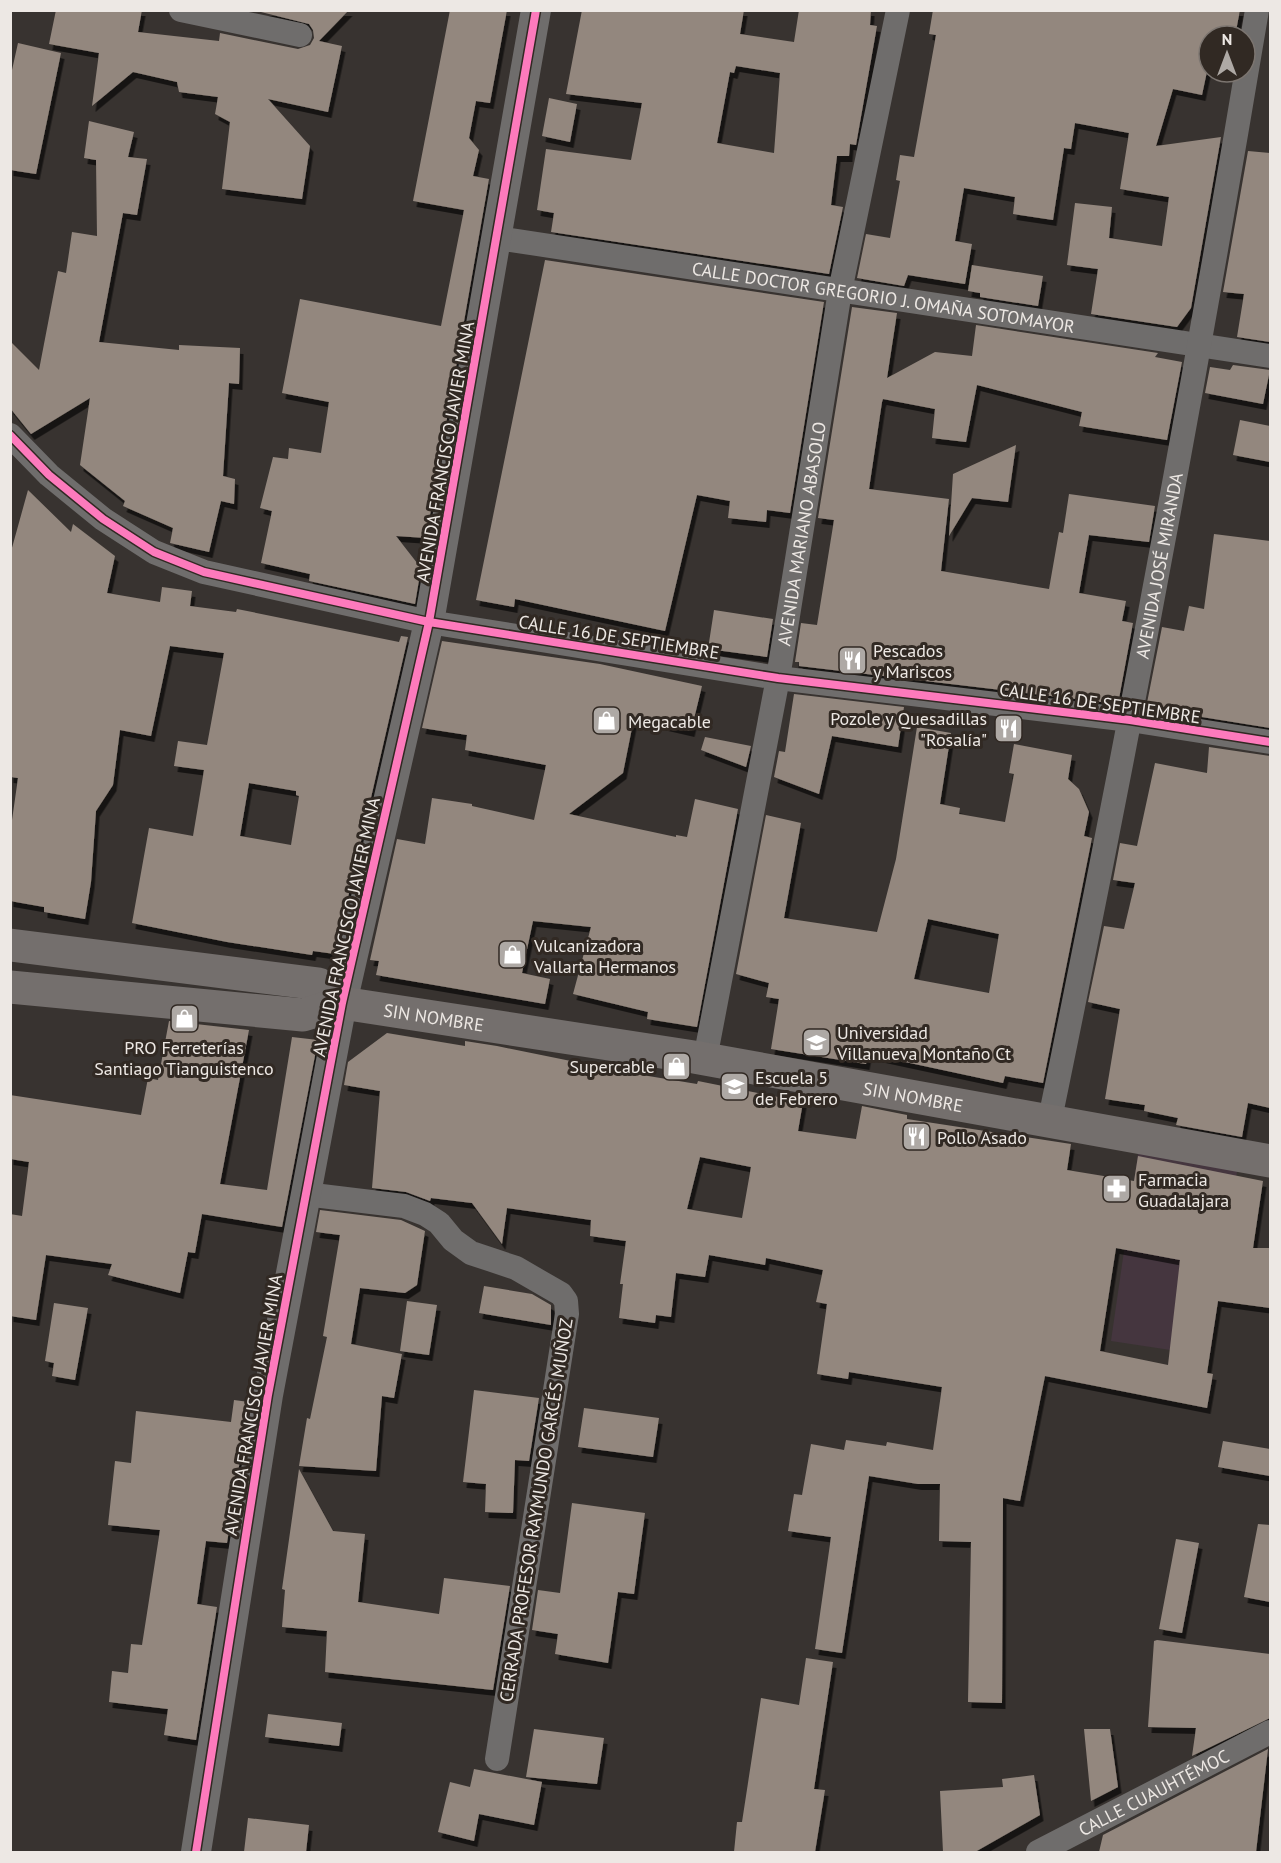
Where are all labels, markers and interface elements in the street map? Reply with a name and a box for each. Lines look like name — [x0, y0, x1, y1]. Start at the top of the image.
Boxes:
north arrow — [1197, 24, 1257, 84]
text: N — [1222, 29, 1232, 49]
street label: CALLE DOCTOR GREGORIO J. OMAÑA SOTOMAYOR — [691, 256, 1077, 338]
street label: AVENIDA FRANCISCO JAVIER MINA — [411, 319, 479, 584]
street label: AVENIDA MARIANO ABASOLO — [772, 420, 830, 648]
street label: AVENIDA JOSÉ MIRANDA — [1130, 470, 1187, 661]
street label: CALLE 16 DE SEPTIEMBRE — [517, 610, 721, 664]
place label: Pescados y Mariscos — [873, 639, 952, 683]
restaurant icon: Pescados y Mariscos — [836, 644, 868, 676]
street label: CALLE 16 DE SEPTIEMBRE — [998, 677, 1202, 729]
shop icon: Megacable — [591, 705, 623, 737]
place label: Pozole y Quesadillas "Rosalía" — [830, 707, 987, 751]
place label: Megacable — [628, 710, 711, 733]
restaurant icon: Pozole y Quesadillas "Rosalía" — [992, 712, 1024, 744]
street label: AVENIDA FRANCISCO JAVIER MINA — [307, 795, 385, 1059]
place label: Vulcanizadora Vallarta Hermanos — [533, 934, 676, 978]
shop icon: Vulcanizadora Vallarta Hermanos — [497, 939, 529, 971]
street label: SIN NOMBRE — [382, 998, 486, 1036]
shop icon: PRO Ferreterías Santiago Tianguistenco — [168, 1002, 200, 1034]
place label: Universidad Villanueva Montaño Ct — [836, 1021, 1011, 1065]
school or university icon: Universidad Villanueva Montaño Ct — [800, 1026, 832, 1058]
place label: PRO Ferreterías Santiago Tianguistenco — [94, 1036, 274, 1080]
shop icon: Supercable — [660, 1050, 692, 1082]
place label: Supercable — [570, 1055, 655, 1078]
place label: Escuela 5 de Febrero — [755, 1066, 838, 1110]
school or university icon: Escuela 5 de Febrero — [718, 1071, 750, 1103]
street label: SIN NOMBRE — [861, 1076, 965, 1117]
restaurant icon: Pollo Asado — [900, 1121, 932, 1153]
place label: Pollo Asado — [937, 1126, 1027, 1149]
place label: Farmacia Guadalajara — [1138, 1168, 1229, 1212]
pharmacy icon: Farmacia Guadalajara — [1101, 1173, 1133, 1205]
street label: AVENIDA FRANCISCO JAVIER MINA — [219, 1272, 287, 1537]
street label: CERRADA PROFESOR RAYMUNDO GARCÉS MUÑOZ — [494, 1316, 578, 1703]
street label: CALLE CUAUHTÉMOC — [1074, 1744, 1233, 1841]

